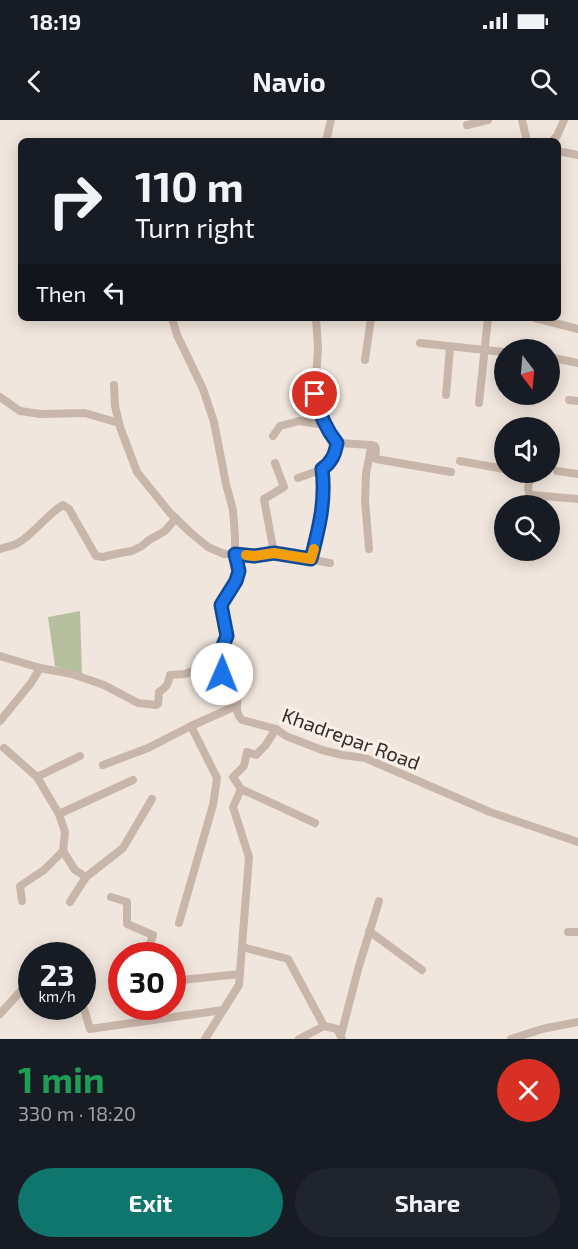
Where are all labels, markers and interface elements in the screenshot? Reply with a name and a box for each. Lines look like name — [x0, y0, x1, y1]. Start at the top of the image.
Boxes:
text: 18:19 — [30, 8, 81, 34]
icon: back — [18, 65, 51, 98]
text: Navio — [252, 65, 326, 97]
icon: search — [527, 65, 560, 98]
text: 110 m — [135, 160, 244, 210]
icon: right — [36, 162, 114, 240]
text: Turn right — [135, 211, 255, 243]
icon: left — [98, 276, 131, 309]
text: Then — [36, 280, 86, 306]
north arrow — [494, 339, 560, 405]
map controls — [494, 339, 560, 561]
pin — [289, 368, 340, 419]
icon: arrive — [298, 377, 331, 410]
button: sound — [494, 417, 560, 483]
button: search — [494, 495, 560, 561]
position arrow — [190, 642, 254, 706]
street label: Khadrepar Road — [279, 702, 424, 774]
speed limit sign: 30 — [108, 942, 186, 1020]
text: 23 — [40, 956, 74, 992]
text: km/h — [38, 987, 76, 1005]
text: 1 min — [18, 1057, 105, 1100]
button: close — [497, 1059, 560, 1122]
text: 330 m · 18:20 — [18, 1101, 136, 1125]
button: Exit — [18, 1168, 283, 1237]
button: Share — [295, 1168, 560, 1237]

